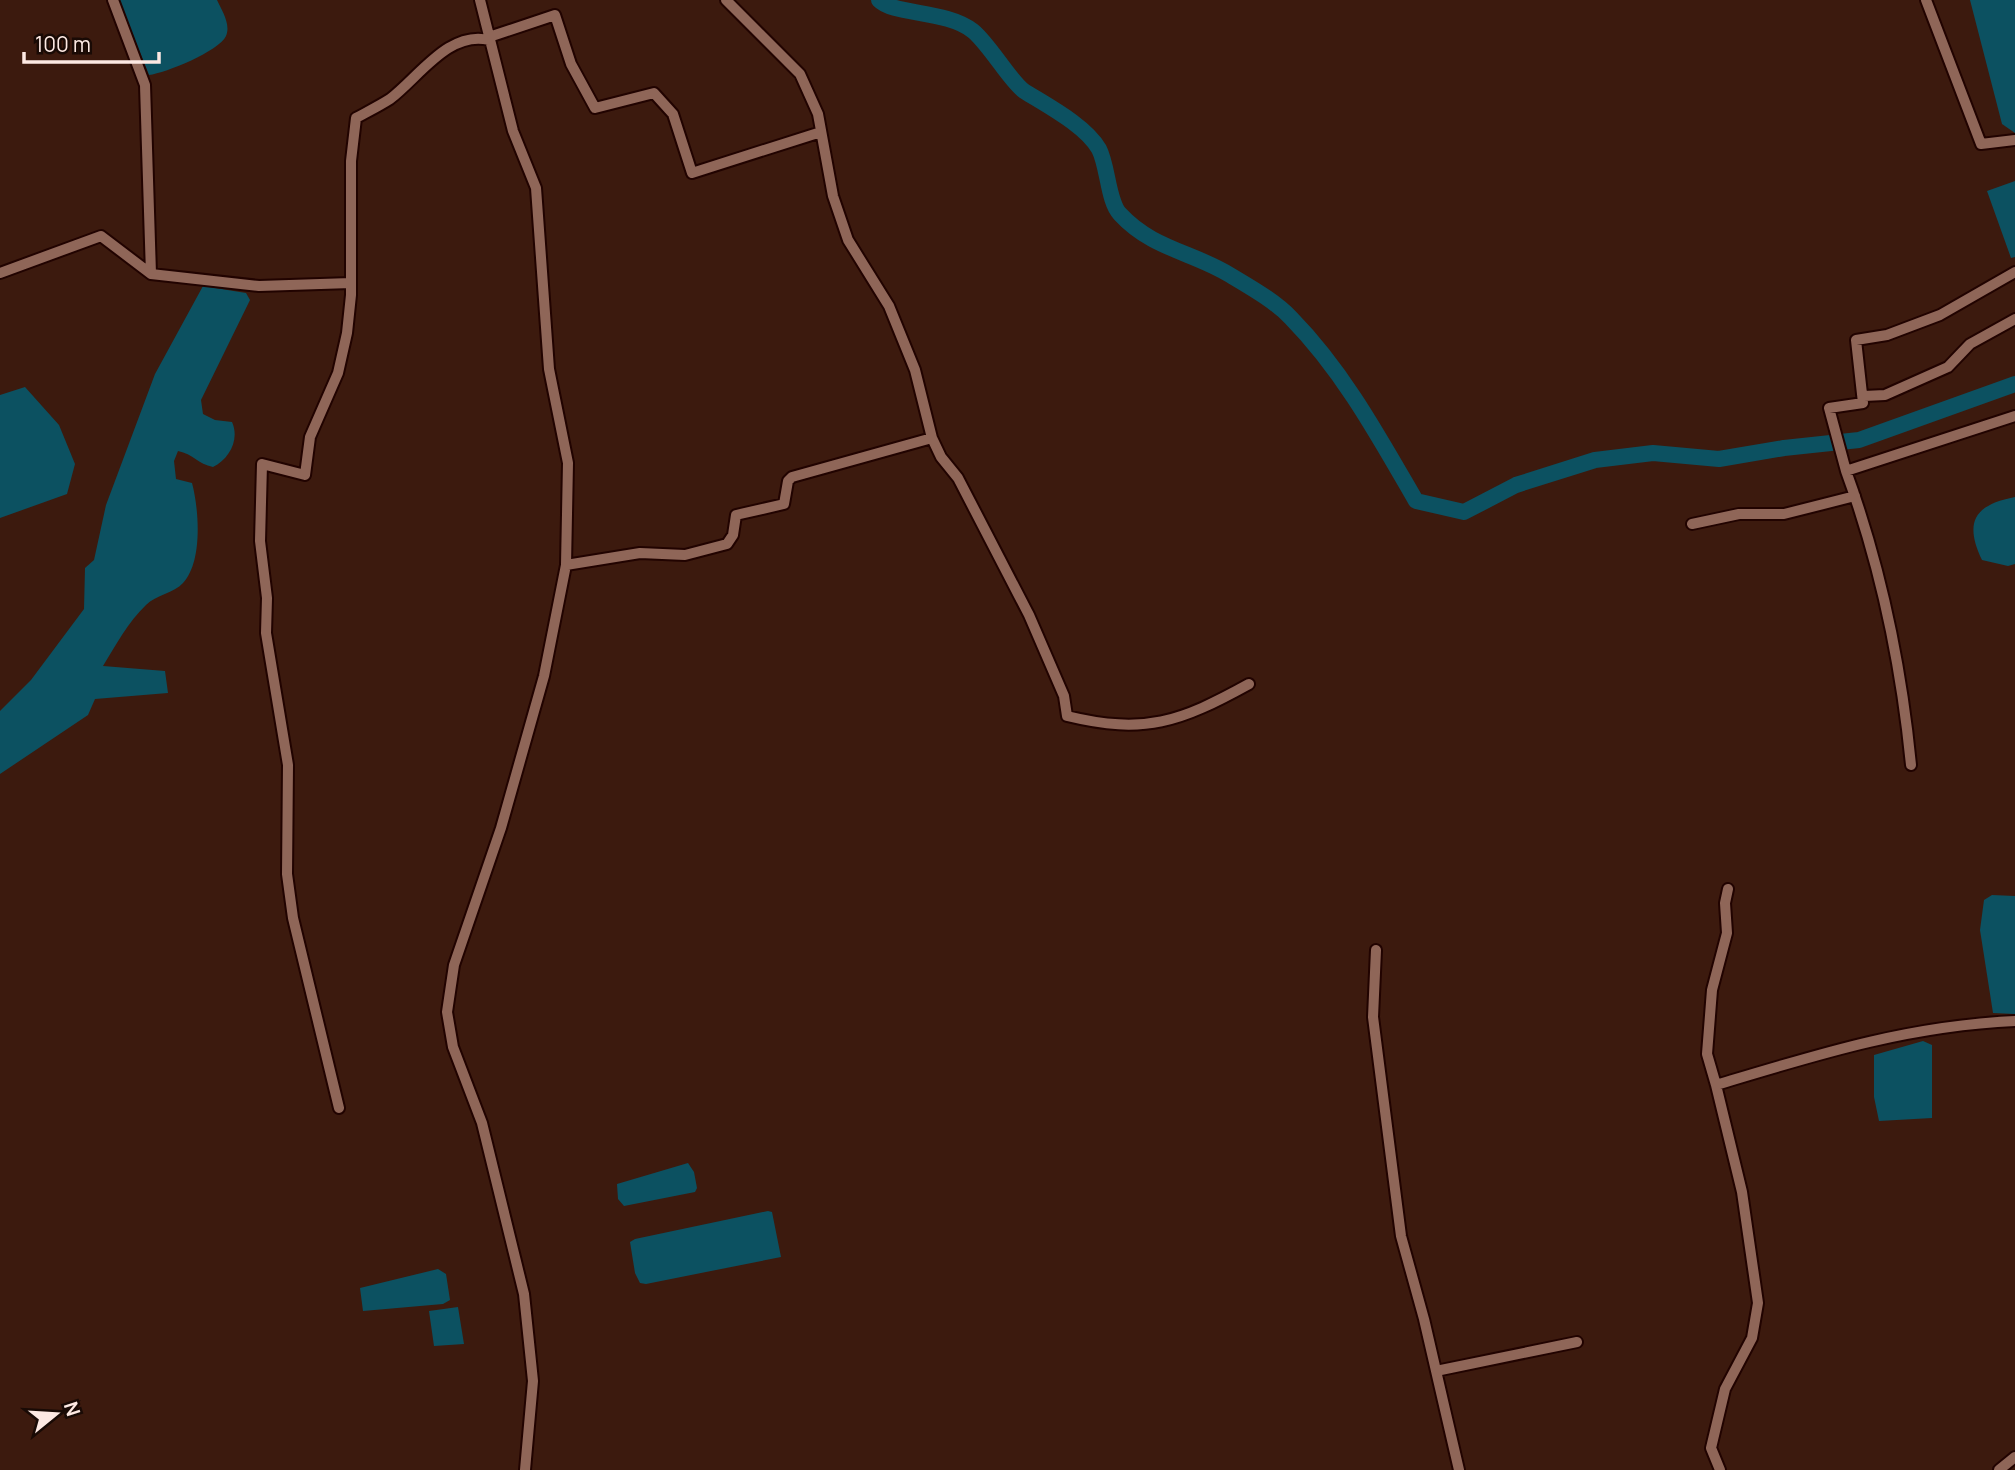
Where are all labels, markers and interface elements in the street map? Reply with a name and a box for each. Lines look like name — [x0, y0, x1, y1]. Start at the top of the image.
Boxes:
scale bar — [24, 21, 159, 65]
text: 100 m — [35, 30, 91, 58]
north arrow — [21, 1379, 91, 1449]
text: N — [58, 1398, 87, 1419]

